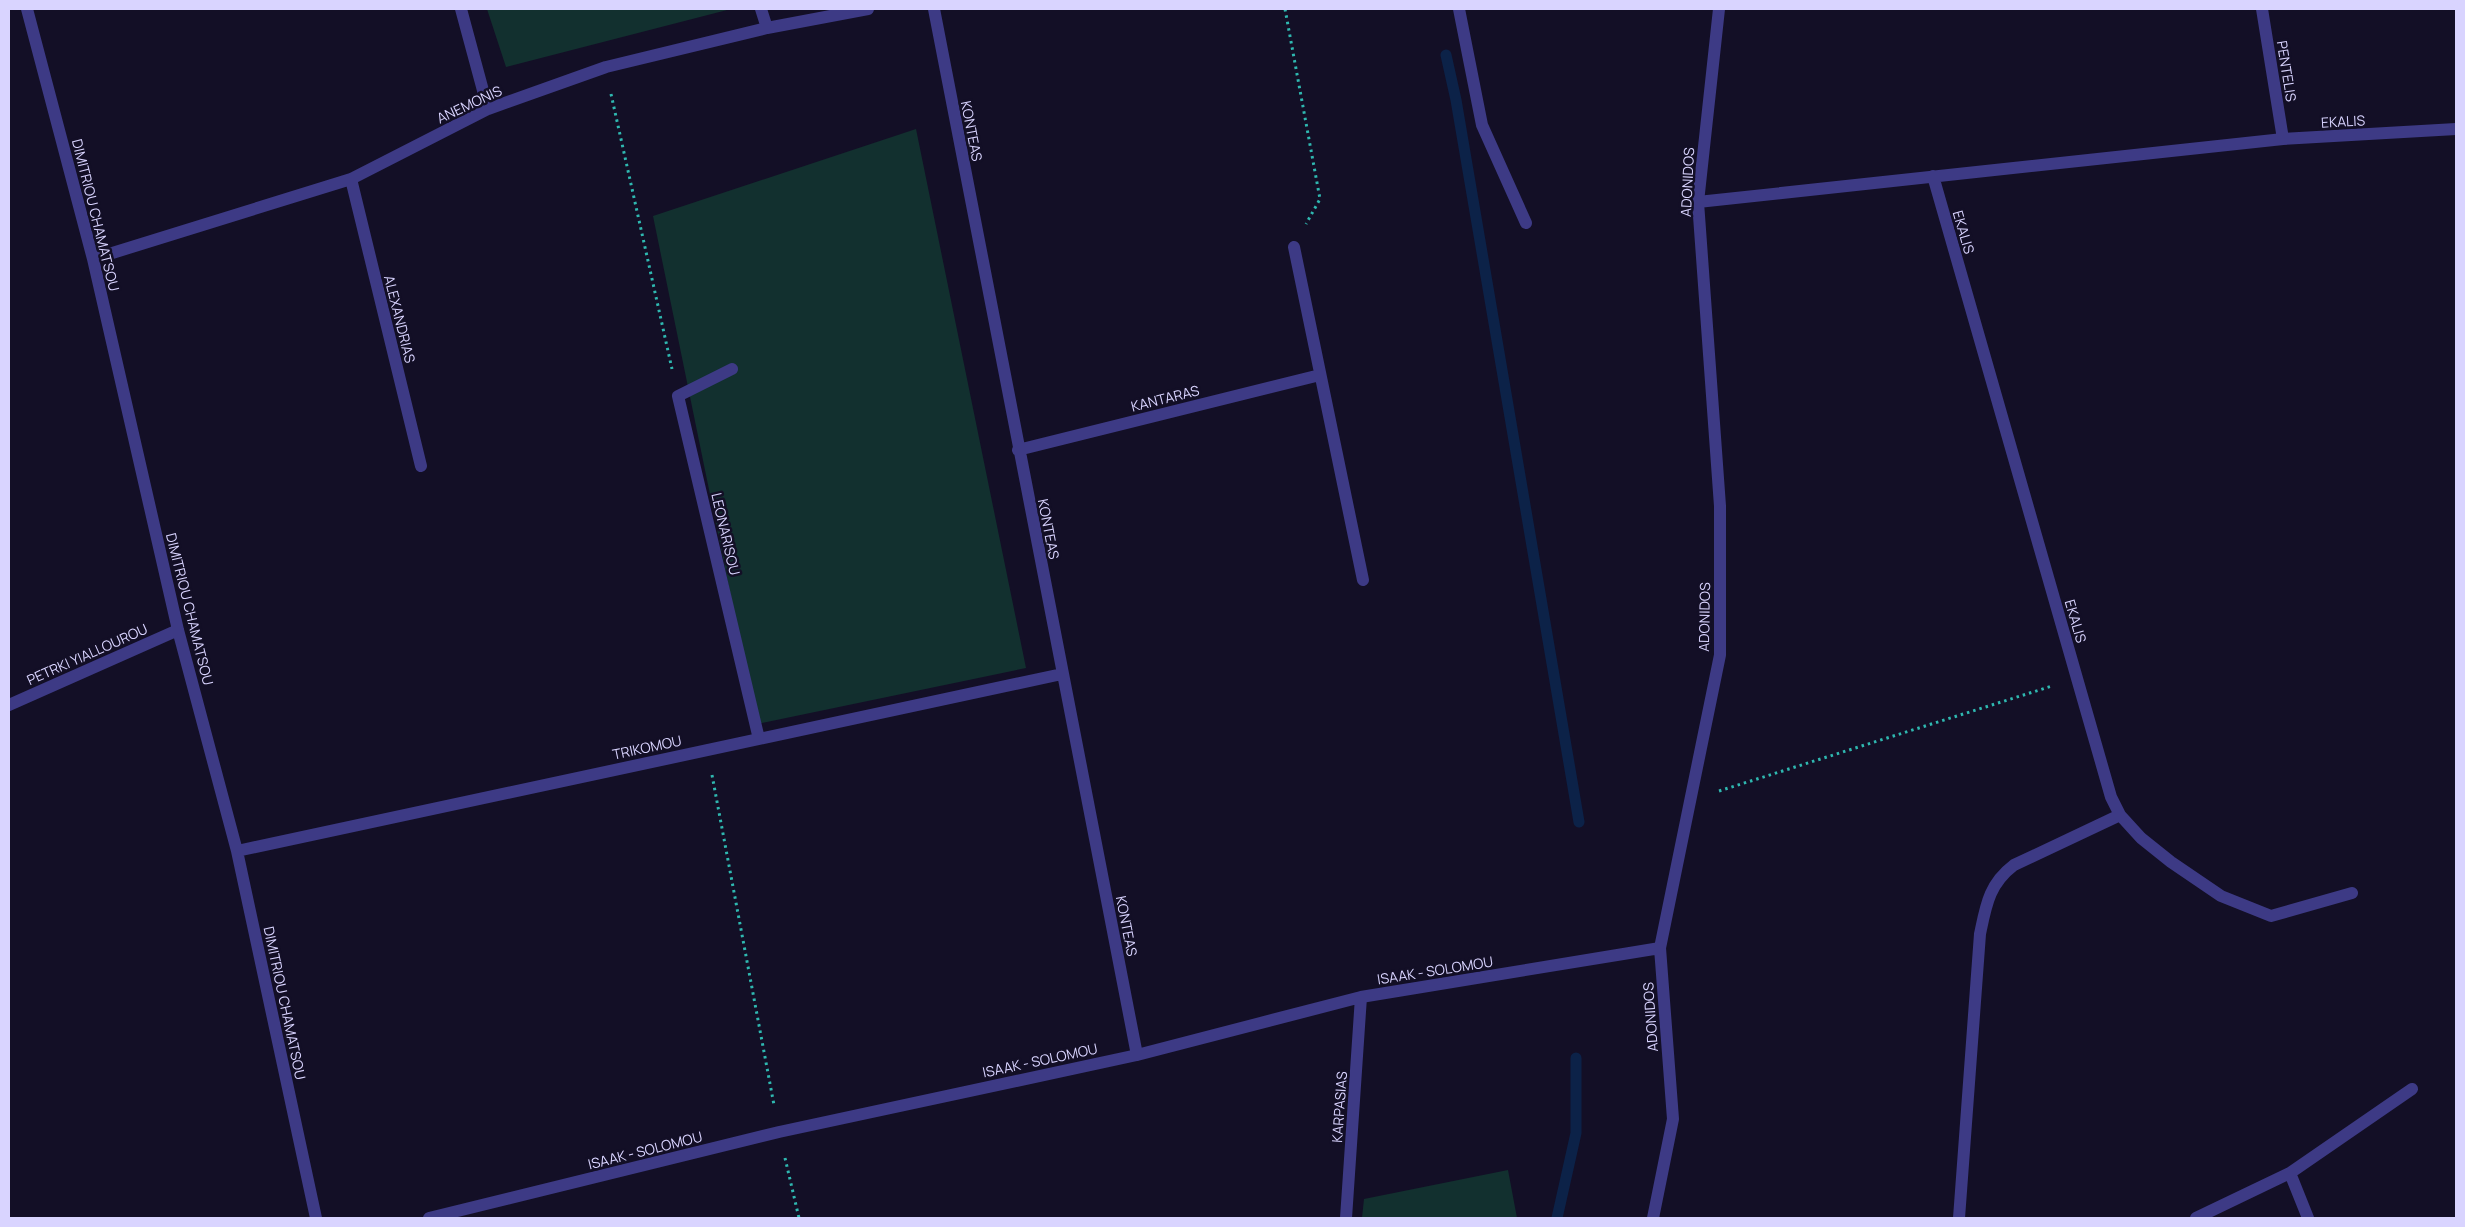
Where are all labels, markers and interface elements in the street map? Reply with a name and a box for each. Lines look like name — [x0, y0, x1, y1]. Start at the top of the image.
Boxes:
street label: PENTELIS — [2273, 39, 2301, 103]
street label: ANEMONIS — [433, 80, 505, 127]
street label: KONTEAS — [957, 99, 987, 163]
street label: EKALIS — [2320, 110, 2366, 132]
street label: DIMITRIOU CHAMATSOU — [68, 137, 124, 293]
street label: ADONIDOS — [1676, 146, 1698, 217]
street label: EKALIS — [1949, 208, 1979, 256]
street label: ALEXANDRIAS — [380, 273, 420, 365]
street label: KANTARAS — [1129, 380, 1201, 416]
street label: LEONARISOU — [707, 491, 745, 577]
street label: KONTEAS — [1034, 497, 1064, 561]
street label: DIMITRIOU CHAMATSOU — [162, 531, 218, 687]
street label: ADONIDOS — [1694, 582, 1714, 652]
street label: EKALIS — [2061, 597, 2091, 645]
street label: PETRKI YIALLOUROU — [24, 619, 150, 689]
street label: TRIKOMOU — [611, 730, 683, 764]
street label: KONTEAS — [1112, 894, 1142, 958]
street label: DIMITRIOU CHAMATSOU — [259, 925, 311, 1081]
street label: ISAAK - SOLOMOU — [1376, 951, 1494, 989]
street label: ADONIDOS — [1638, 981, 1662, 1052]
street label: ISAAK - SOLOMOU — [981, 1039, 1099, 1081]
street label: KARPASIAS — [1327, 1070, 1351, 1143]
street label: ISAAK - SOLOMOU — [586, 1127, 704, 1173]

